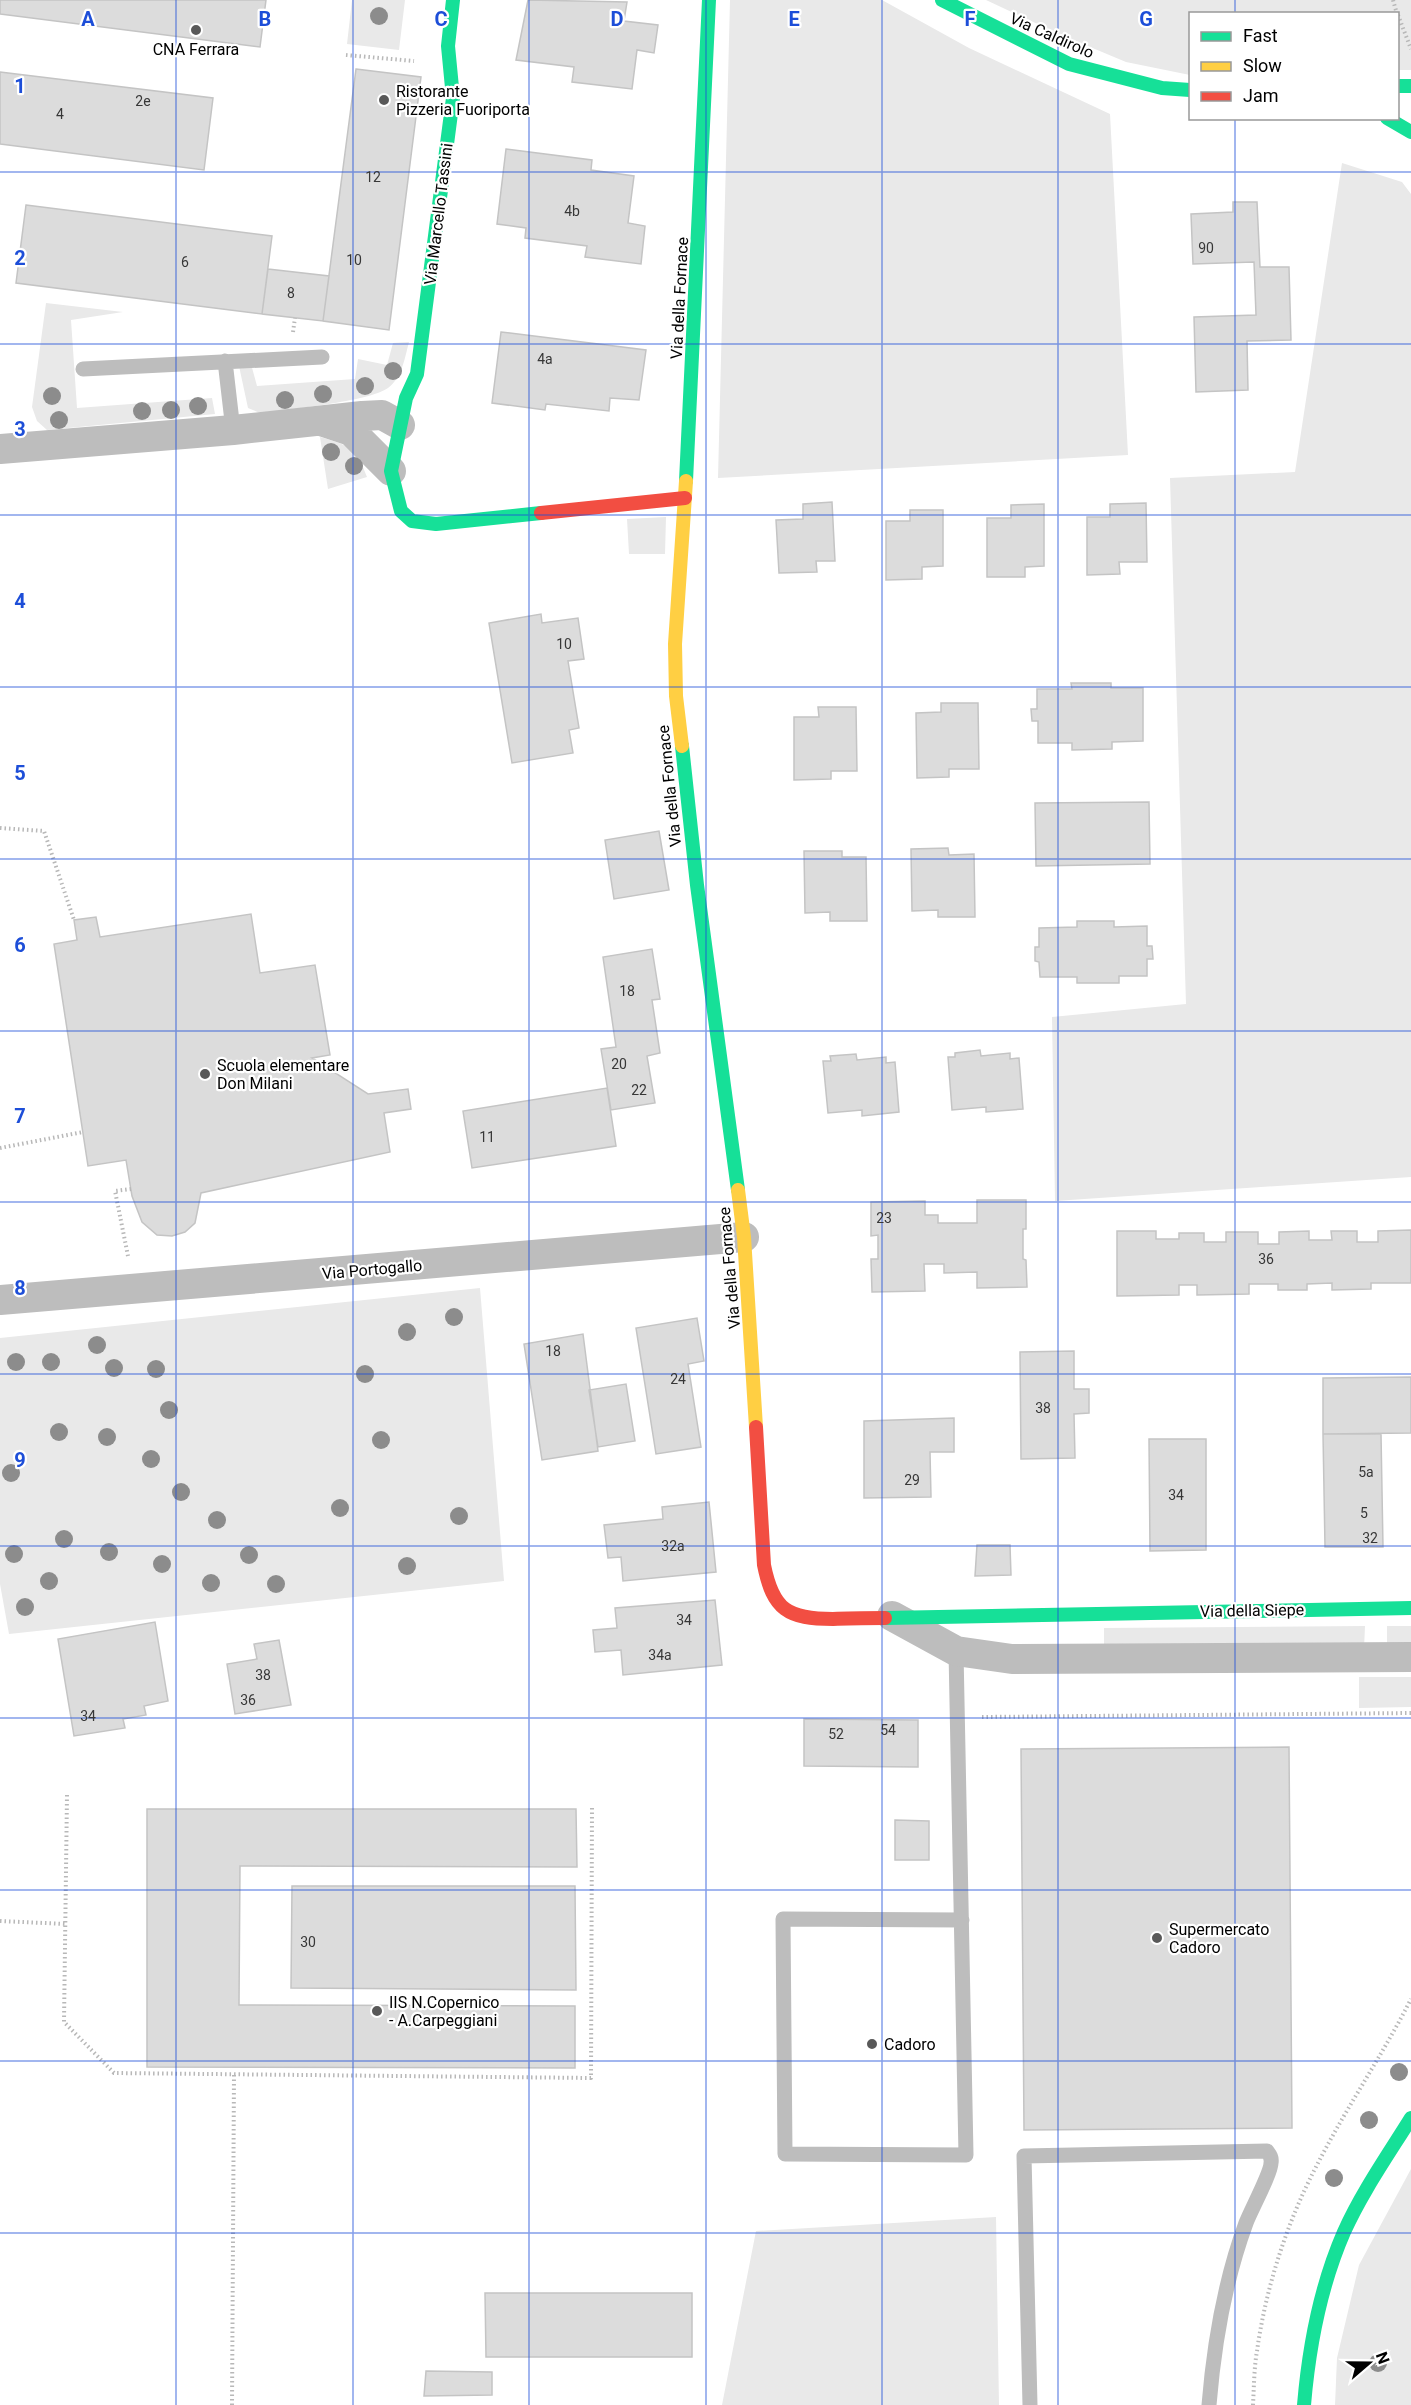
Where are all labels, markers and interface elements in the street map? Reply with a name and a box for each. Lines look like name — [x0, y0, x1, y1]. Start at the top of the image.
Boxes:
text: A — [81, 7, 95, 31]
text: B — [259, 7, 271, 31]
text: C — [434, 7, 448, 31]
text: D — [611, 7, 624, 31]
text: E — [788, 7, 800, 31]
text: F — [965, 7, 976, 31]
text: G — [1139, 7, 1153, 31]
street label: Via Caldirolo — [1007, 8, 1097, 62]
legend — [1189, 12, 1399, 120]
marker: CNA Ferrara — [189, 23, 203, 37]
text: Fast — [1243, 25, 1278, 46]
place label: CNA Ferrara — [153, 40, 239, 59]
text: Slow — [1243, 55, 1282, 76]
text: 1 — [14, 74, 26, 98]
place label: Ristorante Pizzeria Fuoriporta — [396, 82, 530, 119]
text: Jam — [1243, 85, 1279, 106]
house number: 2e — [135, 93, 151, 109]
marker: Ristorante Pizzeria Fuoriporta — [377, 93, 391, 107]
house number: 4 — [56, 106, 64, 122]
street label: Via Marcello Tassini — [420, 142, 457, 286]
house number: 12 — [365, 169, 381, 185]
house number: 4b — [564, 203, 580, 219]
street label: Via della Fornace — [667, 236, 692, 360]
house number: 90 — [1198, 240, 1214, 256]
text: 2 — [14, 246, 26, 270]
house number: 10 — [346, 252, 362, 268]
house number: 6 — [181, 254, 189, 270]
house number: 8 — [287, 285, 295, 301]
house number: 4a — [537, 351, 553, 367]
text: 3 — [14, 417, 26, 441]
text: 4 — [14, 589, 26, 613]
house number: 10 — [556, 636, 572, 652]
street label: Via della Fornace — [654, 724, 685, 848]
text: 5 — [14, 761, 26, 785]
text: 6 — [14, 933, 26, 957]
house number: 18 — [619, 983, 635, 999]
place label: Scuola elementare Don Milani — [217, 1056, 349, 1093]
house number: 20 — [611, 1056, 627, 1072]
marker: Scuola elementare Don Milani — [198, 1067, 212, 1081]
house number: 22 — [631, 1082, 647, 1098]
text: 7 — [14, 1104, 26, 1128]
house number: 11 — [479, 1129, 495, 1145]
street label: Via della Fornace — [715, 1206, 744, 1330]
house number: 23 — [876, 1210, 892, 1226]
house number: 36 — [1258, 1251, 1274, 1267]
street label: Via Portogallo — [321, 1256, 423, 1283]
text: 8 — [14, 1276, 26, 1300]
house number: 18 — [545, 1343, 561, 1359]
house number: 24 — [670, 1371, 686, 1387]
house number: 38 — [1035, 1400, 1051, 1416]
text: 9 — [14, 1448, 26, 1472]
house number: 5a — [1358, 1464, 1374, 1480]
house number: 29 — [904, 1472, 920, 1488]
house number: 34 — [1168, 1487, 1184, 1503]
house number: 5 — [1360, 1505, 1368, 1521]
house number: 32 — [1362, 1530, 1378, 1546]
house number: 32a — [661, 1538, 685, 1554]
street label: Via della Siepe — [1200, 1600, 1304, 1621]
house number: 34 — [676, 1612, 692, 1628]
house number: 34a — [648, 1647, 672, 1663]
house number: 38 — [255, 1667, 271, 1683]
house number: 36 — [240, 1692, 256, 1708]
house number: 34 — [80, 1708, 96, 1724]
house number: 54 — [880, 1722, 896, 1738]
house number: 52 — [828, 1726, 844, 1742]
place label: Supermercato Cadoro — [1169, 1920, 1269, 1957]
marker: Supermercato Cadoro — [1150, 1931, 1164, 1945]
house number: 30 — [300, 1934, 316, 1950]
place label: IIS N.Copernico - A.Carpeggiani — [389, 1993, 499, 2030]
marker: IIS N.Copernico - A.Carpeggiani — [370, 2004, 384, 2018]
place label: Cadoro — [884, 2035, 936, 2054]
marker: Cadoro — [865, 2037, 879, 2051]
north arrow — [1339, 2333, 1399, 2393]
text: N — [1372, 2349, 1393, 2367]

